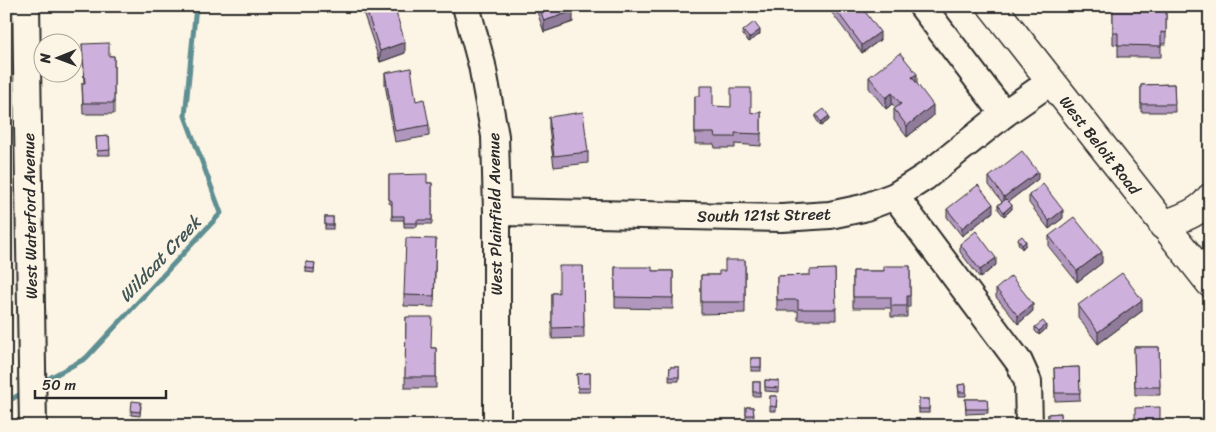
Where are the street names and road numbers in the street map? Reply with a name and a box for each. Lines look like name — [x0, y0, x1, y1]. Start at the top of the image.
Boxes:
street label: West Beloit Road — [1052, 89, 1149, 202]
street label: West Plainfield Avenue — [479, 132, 511, 296]
street label: West Waterford Avenue — [14, 133, 46, 299]
street label: South 121st Street — [697, 199, 831, 231]

